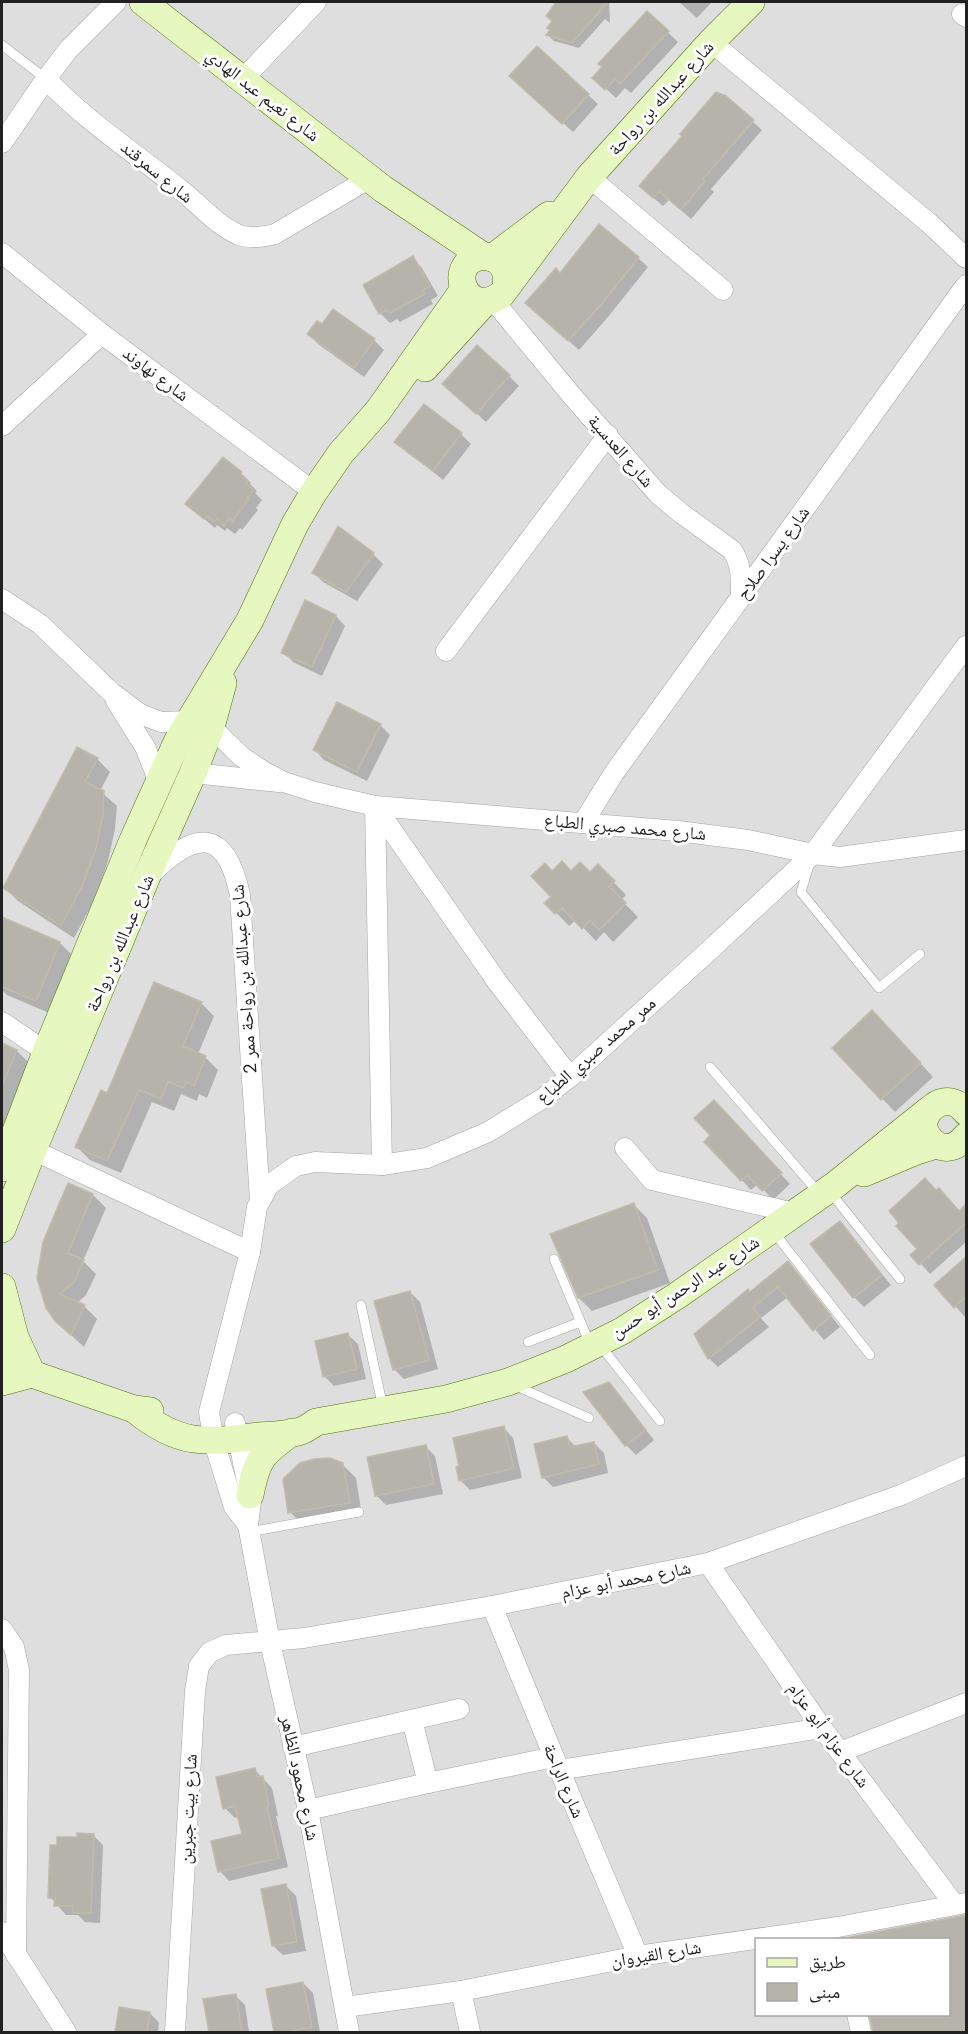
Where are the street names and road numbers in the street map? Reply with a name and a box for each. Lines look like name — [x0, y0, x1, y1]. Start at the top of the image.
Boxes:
street label: شارع عبدالله بن رواحة — [603, 35, 719, 161]
street label: شارع نعيم عبد الهادي — [200, 43, 325, 149]
street label: شارع سمرقند — [116, 135, 198, 209]
street label: شارع نهاوند — [118, 341, 194, 407]
street label: شارع العدسية — [583, 409, 659, 493]
street label: شارع يسرا صلاح — [731, 501, 815, 605]
street label: شارع محمد صبري الطباع — [543, 808, 707, 849]
street label: شارع عبدالله بن رواحة — [80, 871, 160, 1015]
street label: شارع عبدالله بن رواحة ممر 2 — [225, 884, 263, 1074]
street label: ممر محمد صبري الطباع — [531, 991, 663, 1111]
street label: شارع عبد الرحمن أبو حسن — [606, 1230, 764, 1344]
street label: شارع محمد أبو عزام — [559, 1556, 693, 1604]
street label: شارع عزام أبو عزام — [783, 1677, 875, 1793]
street label: شارع محمود الظاهر — [275, 1712, 325, 1843]
street label: شارع الراحة — [538, 1740, 590, 1822]
street label: شارع بيت جبرين — [173, 1753, 203, 1865]
street label: شارع القيروان — [609, 1935, 703, 1973]

